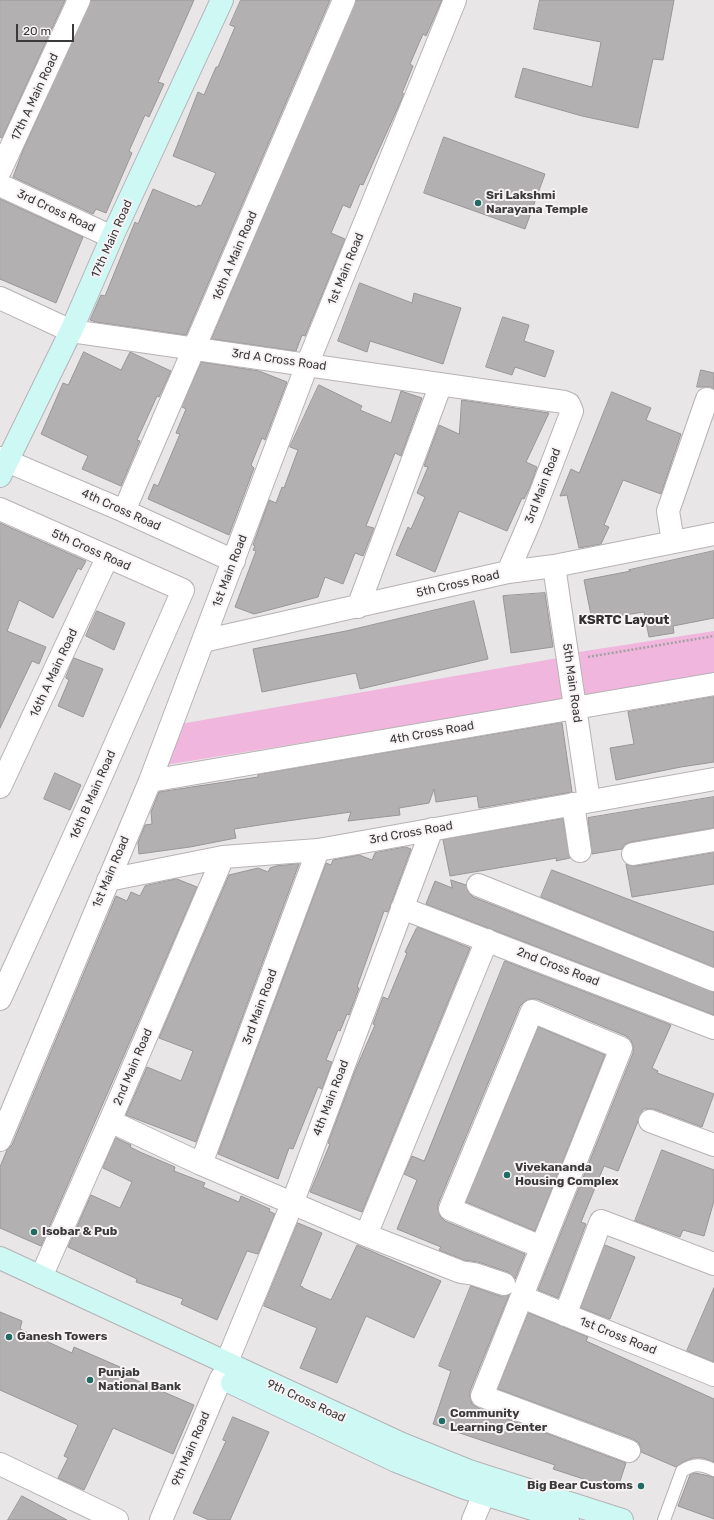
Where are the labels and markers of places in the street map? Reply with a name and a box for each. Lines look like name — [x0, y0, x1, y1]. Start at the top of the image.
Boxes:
place label: Sri Lakshmi Narayana Temple — [486, 189, 588, 217]
marker: Sri Lakshmi Narayana Temple — [473, 198, 483, 208]
place label: Vivekananda Housing Complex — [515, 1161, 619, 1189]
marker: Vivekananda Housing Complex — [502, 1170, 512, 1180]
place label: Isobar & Pub — [42, 1225, 117, 1239]
marker: Isobar & Pub — [29, 1227, 39, 1237]
place label: Ganesh Towers — [17, 1330, 107, 1344]
marker: Ganesh Towers — [4, 1332, 14, 1342]
place label: Punjab National Bank — [98, 1366, 181, 1394]
marker: Punjab National Bank — [85, 1375, 95, 1385]
place label: Community Learning Center — [450, 1407, 547, 1435]
marker: Community Learning Center — [437, 1416, 447, 1426]
place label: Big Bear Customs — [527, 1479, 633, 1493]
marker: Big Bear Customs — [636, 1481, 646, 1491]

